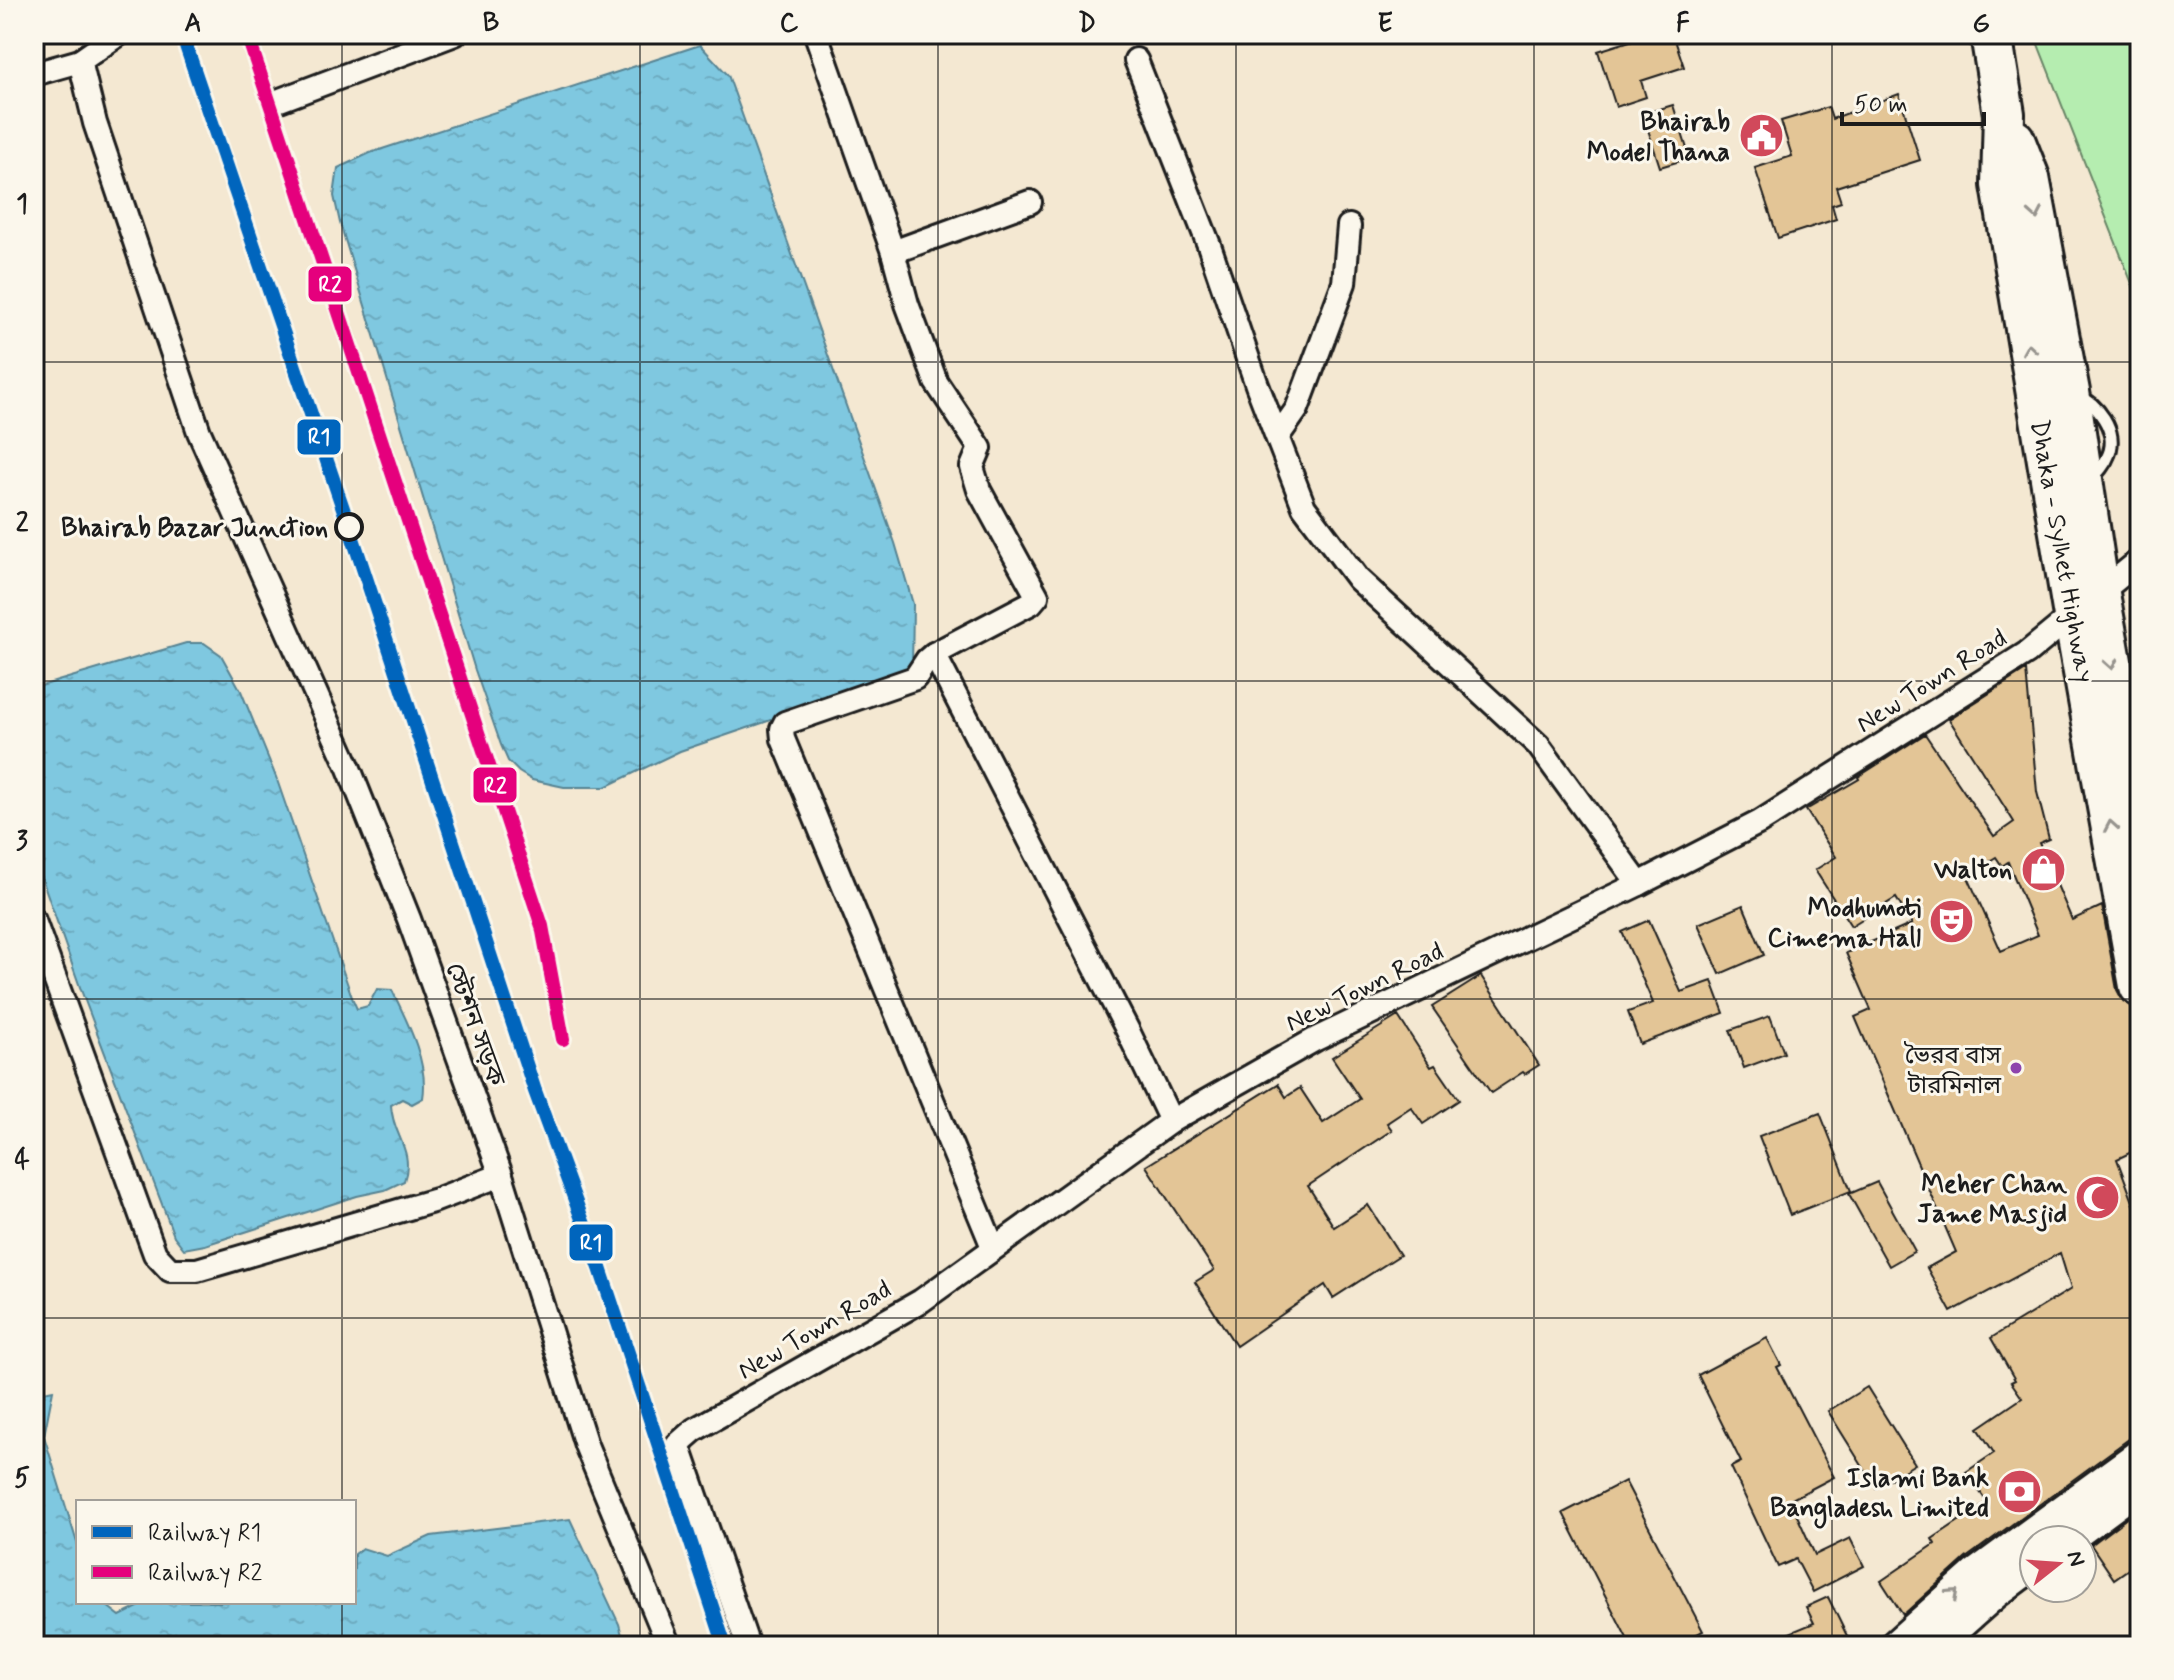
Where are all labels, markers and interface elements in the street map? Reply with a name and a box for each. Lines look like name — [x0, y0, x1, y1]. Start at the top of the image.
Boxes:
text: A — [184, 7, 202, 41]
text: B — [483, 7, 499, 41]
text: C — [780, 7, 799, 41]
text: D — [1078, 7, 1096, 41]
text: E — [1377, 7, 1393, 41]
text: F — [1676, 7, 1690, 41]
text: G — [1972, 7, 1990, 41]
scale bar — [1842, 76, 1984, 126]
text: 50 m — [1854, 90, 1908, 121]
place label: Bhairab Model Thana — [1587, 106, 1730, 170]
public building icon: Bhairab Model Thana — [1737, 112, 1785, 160]
text: 1 — [16, 188, 28, 222]
one-way arrow — [2026, 208, 2043, 221]
line badge: R2 — [307, 265, 353, 303]
text: R2 — [318, 272, 342, 300]
one-way arrow — [2022, 342, 2039, 356]
street label: Dhaka - Sylhet Highway — [2021, 417, 2101, 686]
line badge: R1 — [296, 418, 342, 456]
text: R1 — [308, 424, 330, 452]
text: 2 — [16, 507, 29, 541]
place label: Bhairab Bazar Junction — [61, 512, 328, 546]
marker: Bhairab Bazar Junction — [335, 513, 363, 541]
street label: New Town Road — [1850, 622, 2014, 742]
one-way arrow — [2102, 657, 2119, 671]
line badge: R2 — [472, 766, 518, 804]
text: R2 — [483, 773, 507, 801]
one-way arrow — [2104, 820, 2121, 833]
text: 3 — [16, 825, 28, 859]
shop icon: Walton — [2019, 845, 2067, 893]
place label: Walton — [1933, 854, 2012, 888]
place label: Modhumoti Cimema Hall — [1767, 892, 1921, 956]
theatre icon: Modhumoti Cimema Hall — [1928, 898, 1976, 946]
street label: New Town Road — [1280, 935, 1450, 1041]
street label: স্টেশন সড়ক — [436, 958, 512, 1092]
place label: ভৈরব বাস টারমিনাল — [1904, 1041, 2002, 1102]
marker: ভৈরব বাস টারমিনাল — [2008, 1060, 2024, 1076]
text: 4 — [14, 1144, 30, 1178]
place label: Meher Chan Jame Masjid — [1917, 1168, 2068, 1232]
mosque icon: Meher Chan Jame Masjid — [2074, 1174, 2122, 1222]
line badge: R1 — [568, 1223, 614, 1262]
text: R1 — [580, 1230, 602, 1258]
street label: New Town Road — [732, 1273, 898, 1388]
text: 5 — [14, 1462, 30, 1496]
place label: Islami Bank Bangladesh Limited — [1770, 1462, 1989, 1529]
bank icon: Islami Bank Bangladesh Limited — [1996, 1468, 2044, 1516]
legend — [76, 1500, 356, 1604]
text: Railway R1 — [148, 1518, 261, 1549]
north arrow — [2018, 1524, 2098, 1604]
text: N — [2060, 1548, 2091, 1570]
text: Railway R2 — [148, 1558, 262, 1589]
one-way arrow — [1944, 1590, 1959, 1604]

